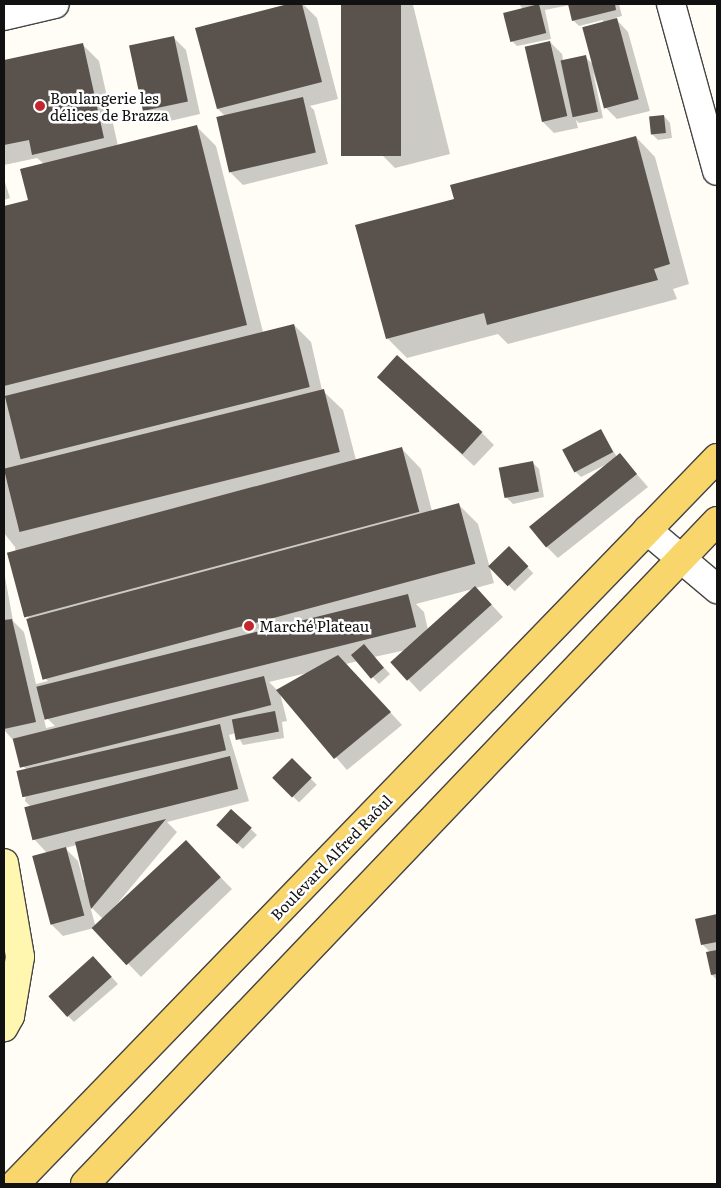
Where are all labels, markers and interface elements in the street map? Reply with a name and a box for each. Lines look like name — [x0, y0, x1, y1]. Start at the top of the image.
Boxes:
place label: Boulangerie les délices de Brazza — [50, 88, 169, 123]
marker: Boulangerie les délices de Brazza — [34, 100, 46, 112]
place label: Marché Plateau — [259, 617, 369, 635]
marker: Marché Plateau — [243, 620, 255, 632]
street label: Boulevard Alfred Raôul — [267, 791, 395, 923]

